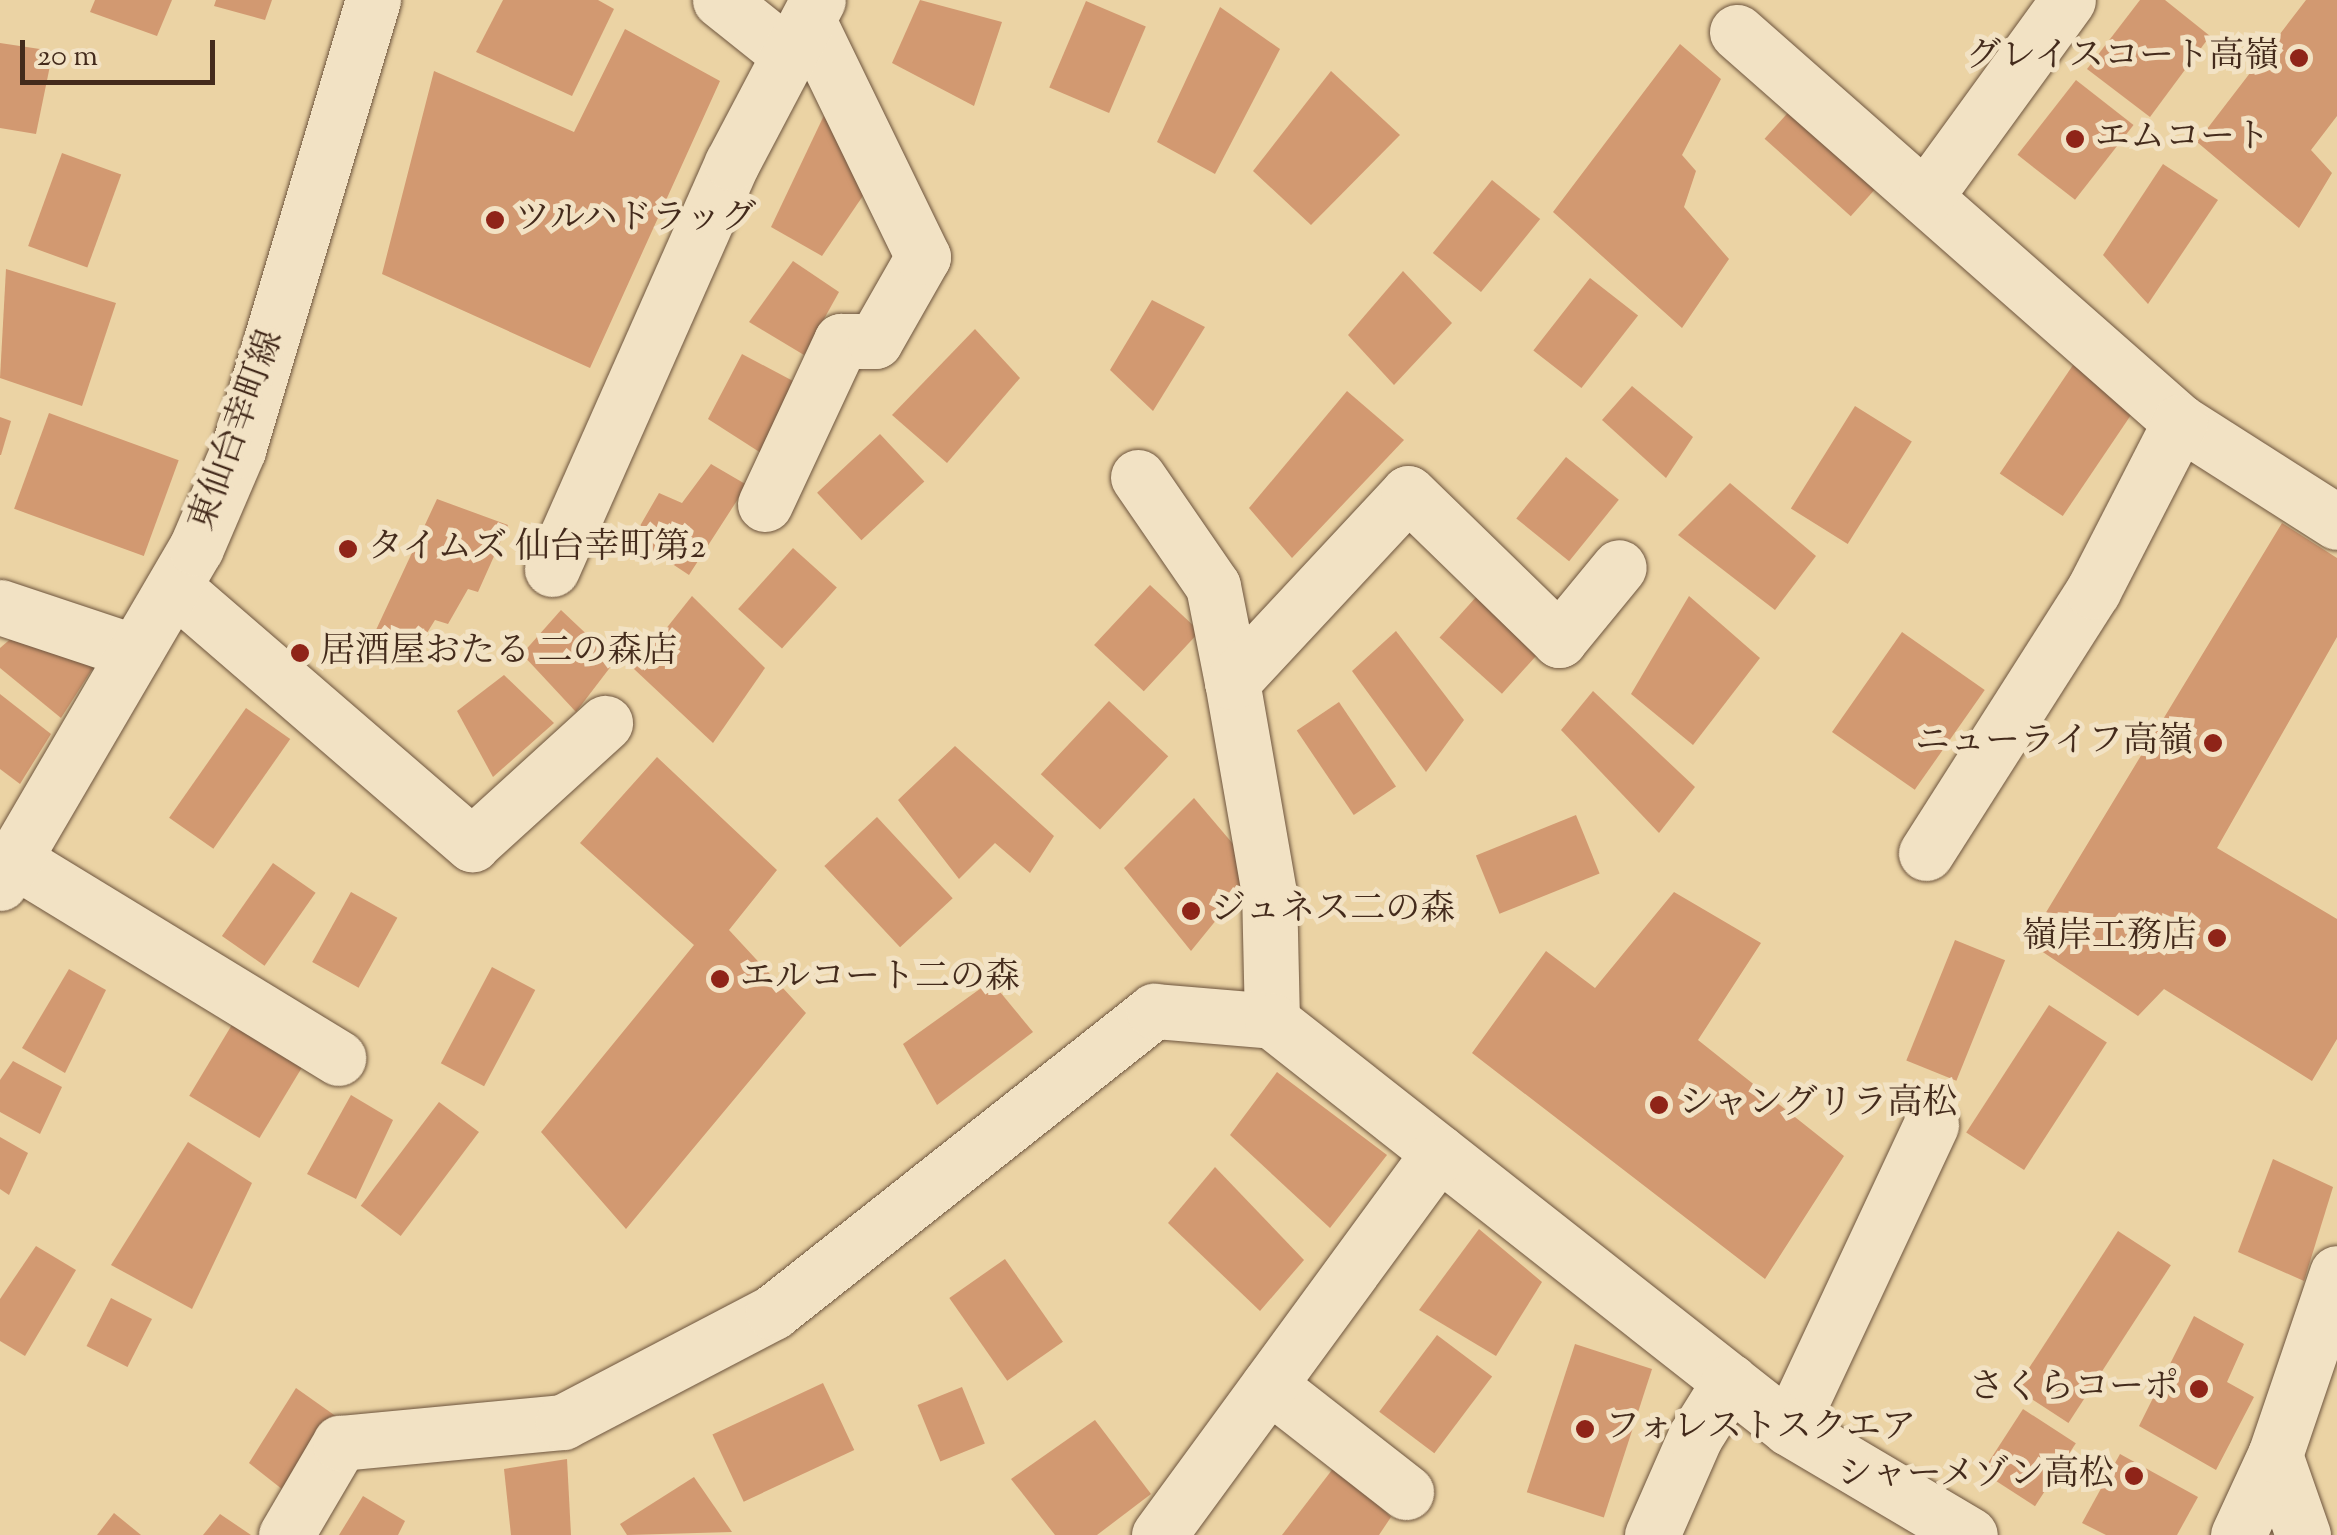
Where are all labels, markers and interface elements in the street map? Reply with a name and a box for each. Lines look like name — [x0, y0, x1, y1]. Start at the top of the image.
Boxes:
scale bar — [25, 20, 220, 82]
text: 20 m — [37, 36, 98, 79]
place label: グレイスコート高嶺 — [1964, 37, 2279, 79]
marker: グレイスコート高嶺 — [2288, 47, 2310, 69]
place label: エムコート — [2095, 118, 2270, 160]
marker: エムコート — [2064, 128, 2086, 150]
place label: ツルハドラッグ — [515, 199, 760, 241]
marker: ツルハドラッグ — [484, 209, 506, 231]
street label: 東仙台幸町線 — [182, 325, 294, 537]
place label: タイムズ 仙台幸町第2 — [368, 528, 707, 570]
marker: タイムズ 仙台幸町第2 — [337, 538, 359, 560]
place label: 居酒屋おたる 二の森店 — [320, 632, 677, 674]
marker: 居酒屋おたる 二の森店 — [289, 642, 311, 664]
place label: ニューライフ高嶺 — [1913, 722, 2193, 764]
marker: ニューライフ高嶺 — [2202, 732, 2224, 754]
place label: ジュネス二の森 — [1211, 890, 1456, 932]
marker: ジュネス二の森 — [1180, 900, 1202, 922]
place label: 嶺岸工務店 — [2022, 917, 2197, 959]
marker: 嶺岸工務店 — [2206, 927, 2228, 949]
place label: エルコート二の森 — [740, 958, 1020, 1000]
marker: エルコート二の森 — [709, 968, 731, 990]
place label: シャングリラ高松 — [1679, 1084, 1959, 1126]
marker: シャングリラ高松 — [1648, 1094, 1670, 1116]
place label: さくらコーポ — [1969, 1368, 2179, 1410]
marker: さくらコーポ — [2188, 1378, 2210, 1400]
place label: フォレストスクエア — [1605, 1408, 1920, 1450]
marker: フォレストスクエア — [1574, 1418, 1596, 1440]
place label: シャーメゾン高松 — [1834, 1455, 2114, 1497]
marker: シャーメゾン高松 — [2123, 1465, 2145, 1487]

